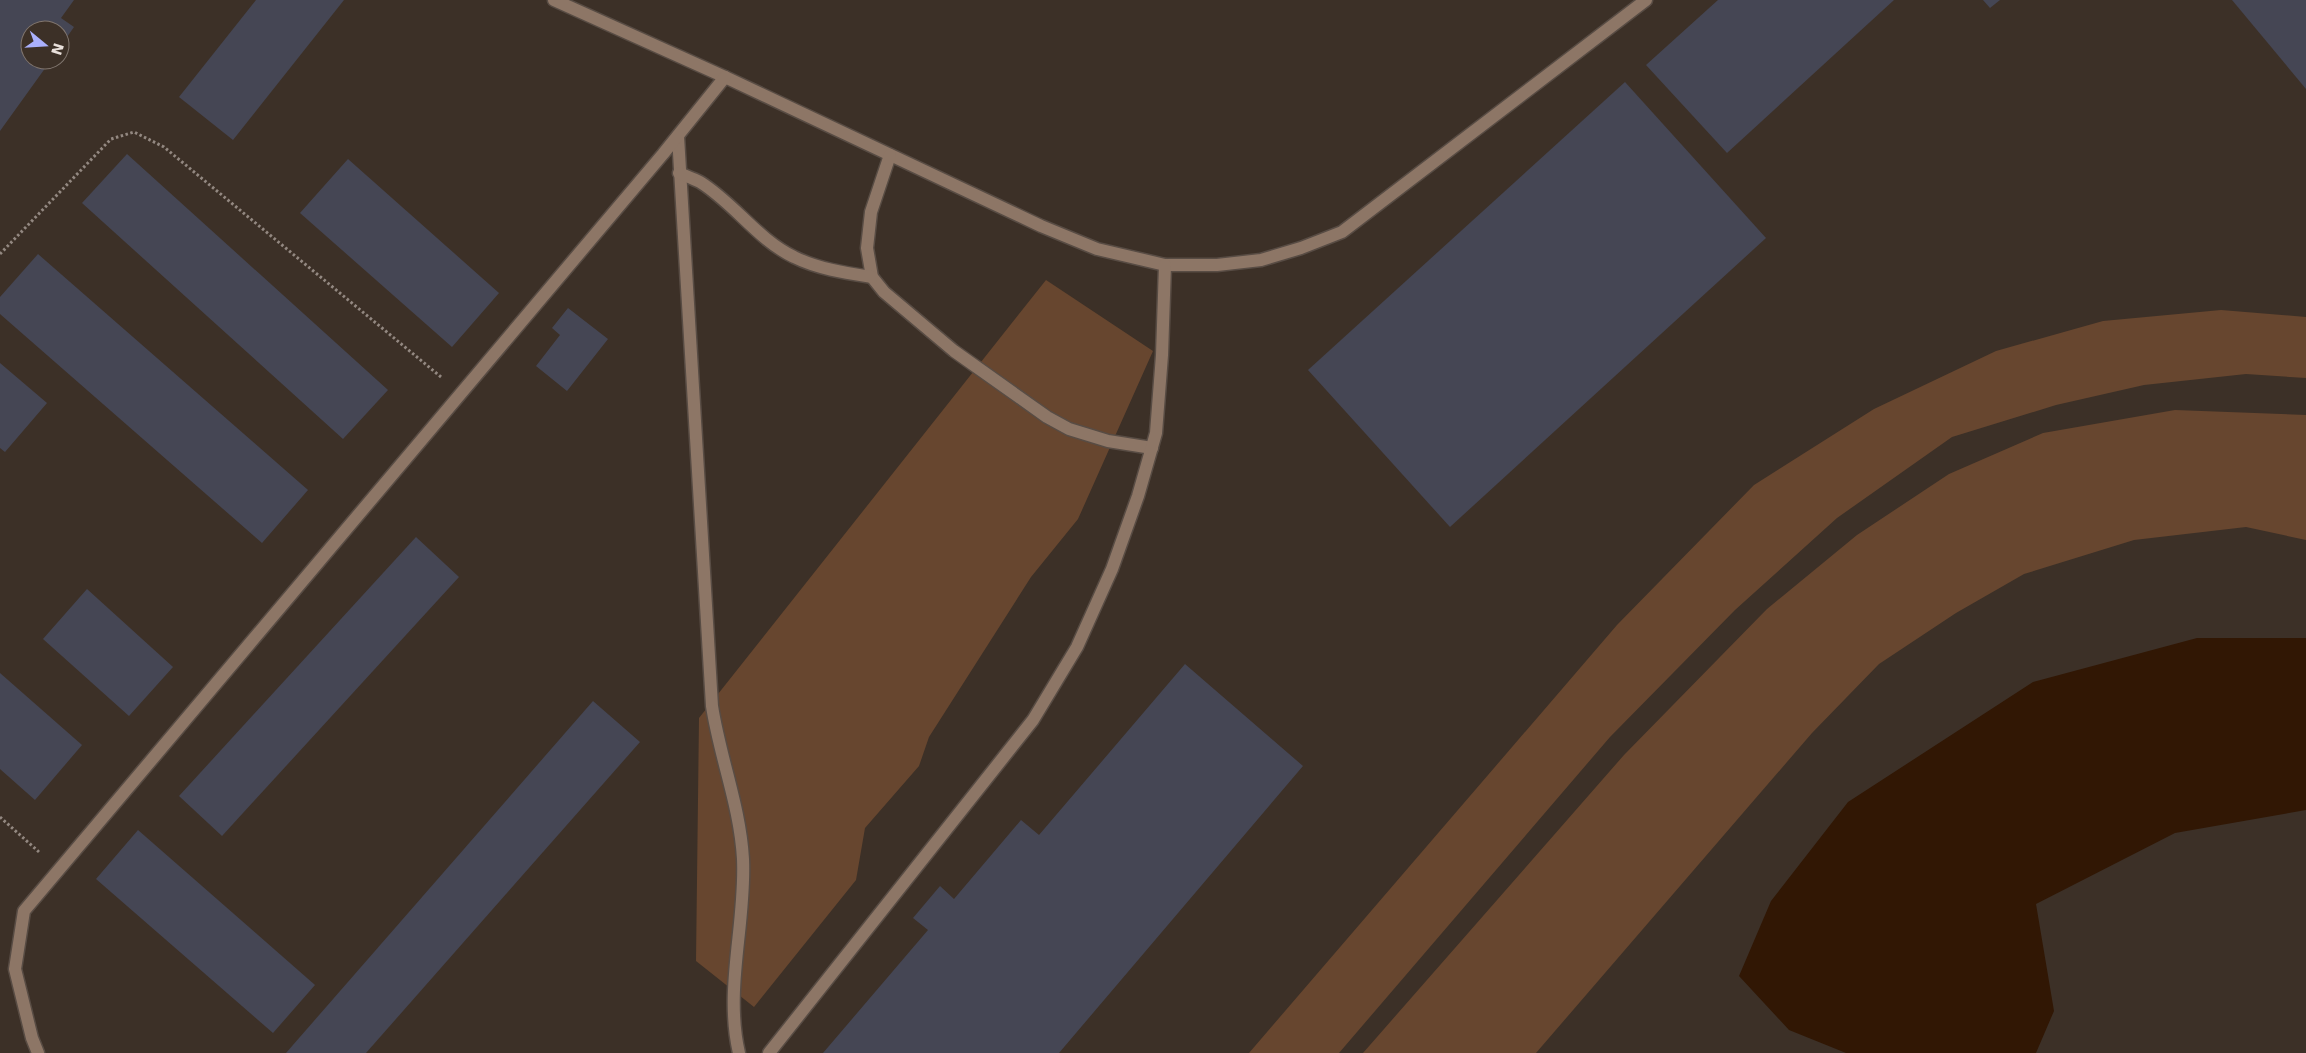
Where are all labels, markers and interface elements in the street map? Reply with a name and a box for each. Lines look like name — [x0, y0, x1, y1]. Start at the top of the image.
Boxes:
north arrow — [20, 20, 70, 70]
text: N — [48, 41, 67, 57]

